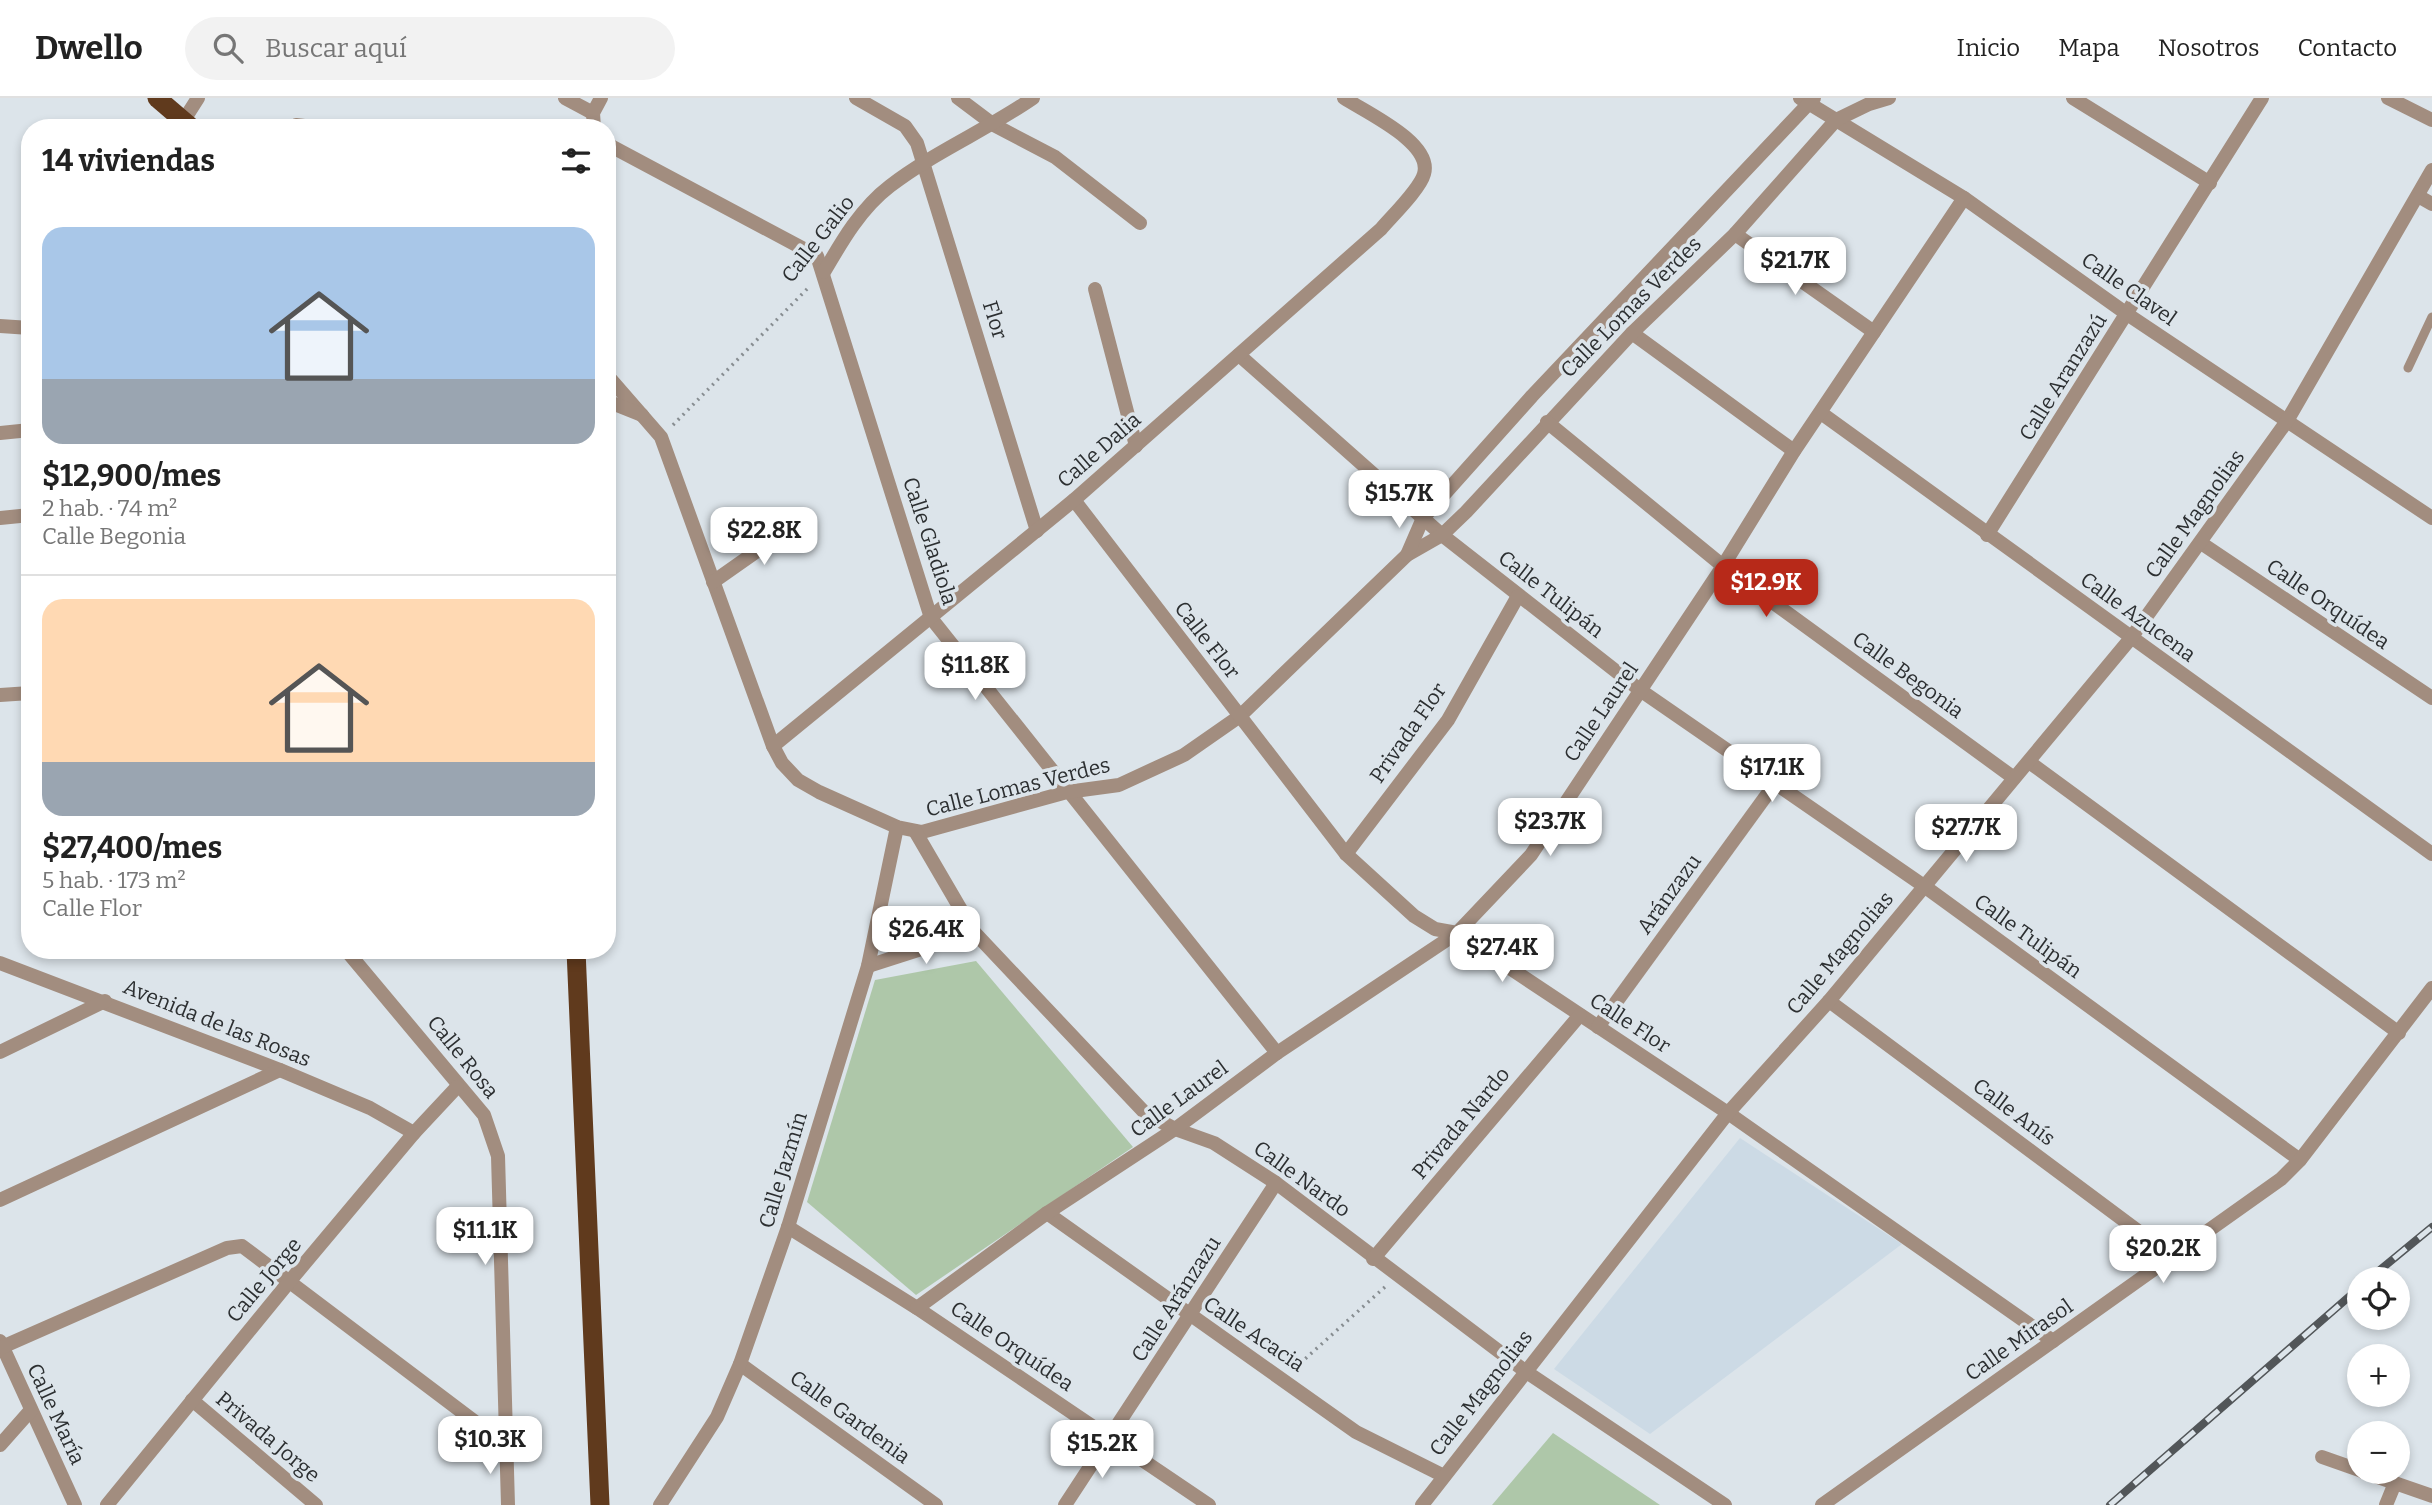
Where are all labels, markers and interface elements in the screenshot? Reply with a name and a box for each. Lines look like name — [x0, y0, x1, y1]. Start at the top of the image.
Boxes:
search box — [185, 17, 675, 80]
text: Dwello — [35, 28, 143, 68]
icon: search — [209, 29, 247, 67]
text: Buscar aquí — [265, 33, 407, 64]
text: Inicio — [1956, 34, 2020, 62]
text: Mapa — [2058, 34, 2120, 62]
text: Nosotros — [2158, 34, 2259, 62]
text: Contacto — [2297, 34, 2397, 62]
icon: filters — [557, 142, 595, 180]
text: 14 viviendas — [42, 143, 215, 179]
street label: Calle Galio — [776, 190, 860, 288]
street label: Calle Lomas Verdes — [1555, 231, 1707, 383]
pin: $21.7K — [1738, 238, 1852, 297]
text: $21.7K — [1760, 246, 1830, 274]
street label: Calle Clavel — [2076, 247, 2182, 331]
icon: home — [256, 273, 382, 399]
street label: Flor — [977, 298, 1013, 342]
street label: Calle Aranzazú — [2014, 309, 2112, 445]
street label: Calle Dalia — [1052, 406, 1146, 493]
street label: Calle Magnolias — [2140, 445, 2250, 583]
text: $12,900/mes — [42, 458, 221, 494]
pin: $15.7K — [1342, 470, 1456, 530]
street label: Calle Gladiola — [897, 474, 963, 609]
text: $15.7K — [1365, 479, 1433, 507]
text: 2 hab. · 74 m² — [42, 494, 177, 522]
pin: $22.8K — [707, 508, 821, 567]
text: $22.8K — [726, 516, 802, 544]
text: Calle Begonia — [42, 522, 186, 550]
street label: Calle Tulipán — [1493, 545, 1609, 643]
street label: Calle Orquídea — [2261, 553, 2395, 655]
pin: $12.9K — [1709, 560, 1823, 619]
street label: Calle Azucena — [2075, 566, 2201, 668]
text: $12.9K — [1730, 568, 1802, 596]
street label: Calle Flor — [1169, 596, 1245, 684]
street label: Calle Begonia — [1847, 626, 1969, 724]
pin: $11.8K — [918, 642, 1032, 702]
icon: home — [256, 645, 382, 771]
text: $11.8K — [940, 651, 1010, 679]
street label: Calle Laurel — [1558, 657, 1644, 767]
street label: Privada Flor — [1364, 678, 1452, 788]
pin: $17.1K — [1715, 744, 1829, 804]
street label: Calle Lomas Verdes — [923, 752, 1113, 822]
text: $17.1K — [1739, 753, 1805, 781]
pin: $23.7K — [1493, 798, 1607, 858]
pin: $27.7K — [1909, 804, 2023, 864]
text: $23.7K — [1514, 807, 1586, 835]
text: $27.7K — [1931, 813, 2001, 841]
text: $27,400/mes — [42, 830, 222, 866]
street label: Aránzazu — [1631, 849, 1707, 939]
text: 5 hab. · 173 m² — [42, 866, 186, 894]
street label: Calle Magnolias — [1781, 886, 1899, 1020]
street label: Calle Tulipán — [1969, 888, 2087, 984]
text: Calle Flor — [42, 894, 142, 922]
pin: $26.4K — [869, 906, 983, 966]
text: $26.4K — [888, 915, 964, 943]
pin: $27.4K — [1445, 924, 1559, 984]
text: $27.4K — [1466, 933, 1538, 961]
street label: Avenida de las Rosas — [119, 973, 315, 1073]
street label: Calle Flor — [1585, 987, 1675, 1059]
street label: Calle Rosa — [422, 1010, 505, 1104]
street label: Calle Laurel — [1125, 1055, 1233, 1143]
street label: Privada Nardo — [1407, 1062, 1515, 1184]
street label: Calle Anís — [1968, 1073, 2060, 1151]
street label: Calle Jazmín — [753, 1109, 813, 1231]
street label: Calle Nardo — [1248, 1135, 1356, 1223]
pin: $11.1K — [428, 1208, 542, 1267]
text: $11.1K — [452, 1216, 518, 1244]
pin: $20.2K — [2106, 1226, 2220, 1285]
street label: Calle Aránzazu — [1126, 1231, 1226, 1367]
street label: Calle Jorge — [221, 1232, 307, 1328]
text: $20.2K — [2125, 1234, 2201, 1262]
map controls — [2347, 1267, 2410, 1484]
button: locate — [2347, 1267, 2410, 1330]
street label: Calle Acacia — [1198, 1291, 1310, 1378]
street label: Calle Mirasol — [1960, 1293, 2078, 1387]
street label: Calle Orquídea — [945, 1295, 1079, 1397]
street label: Calle Magnolias — [1424, 1325, 1538, 1461]
button: + — [2347, 1344, 2410, 1407]
street label: Calle María — [21, 1359, 91, 1469]
street label: Calle Gardenia — [785, 1365, 916, 1470]
street label: Privada Jorge — [211, 1386, 325, 1488]
pin: $10.3K — [433, 1416, 547, 1476]
pin: $15.2K — [1045, 1420, 1159, 1480]
button: − — [2347, 1421, 2410, 1484]
text: $10.3K — [454, 1425, 526, 1453]
text: $15.2K — [1067, 1429, 1137, 1457]

